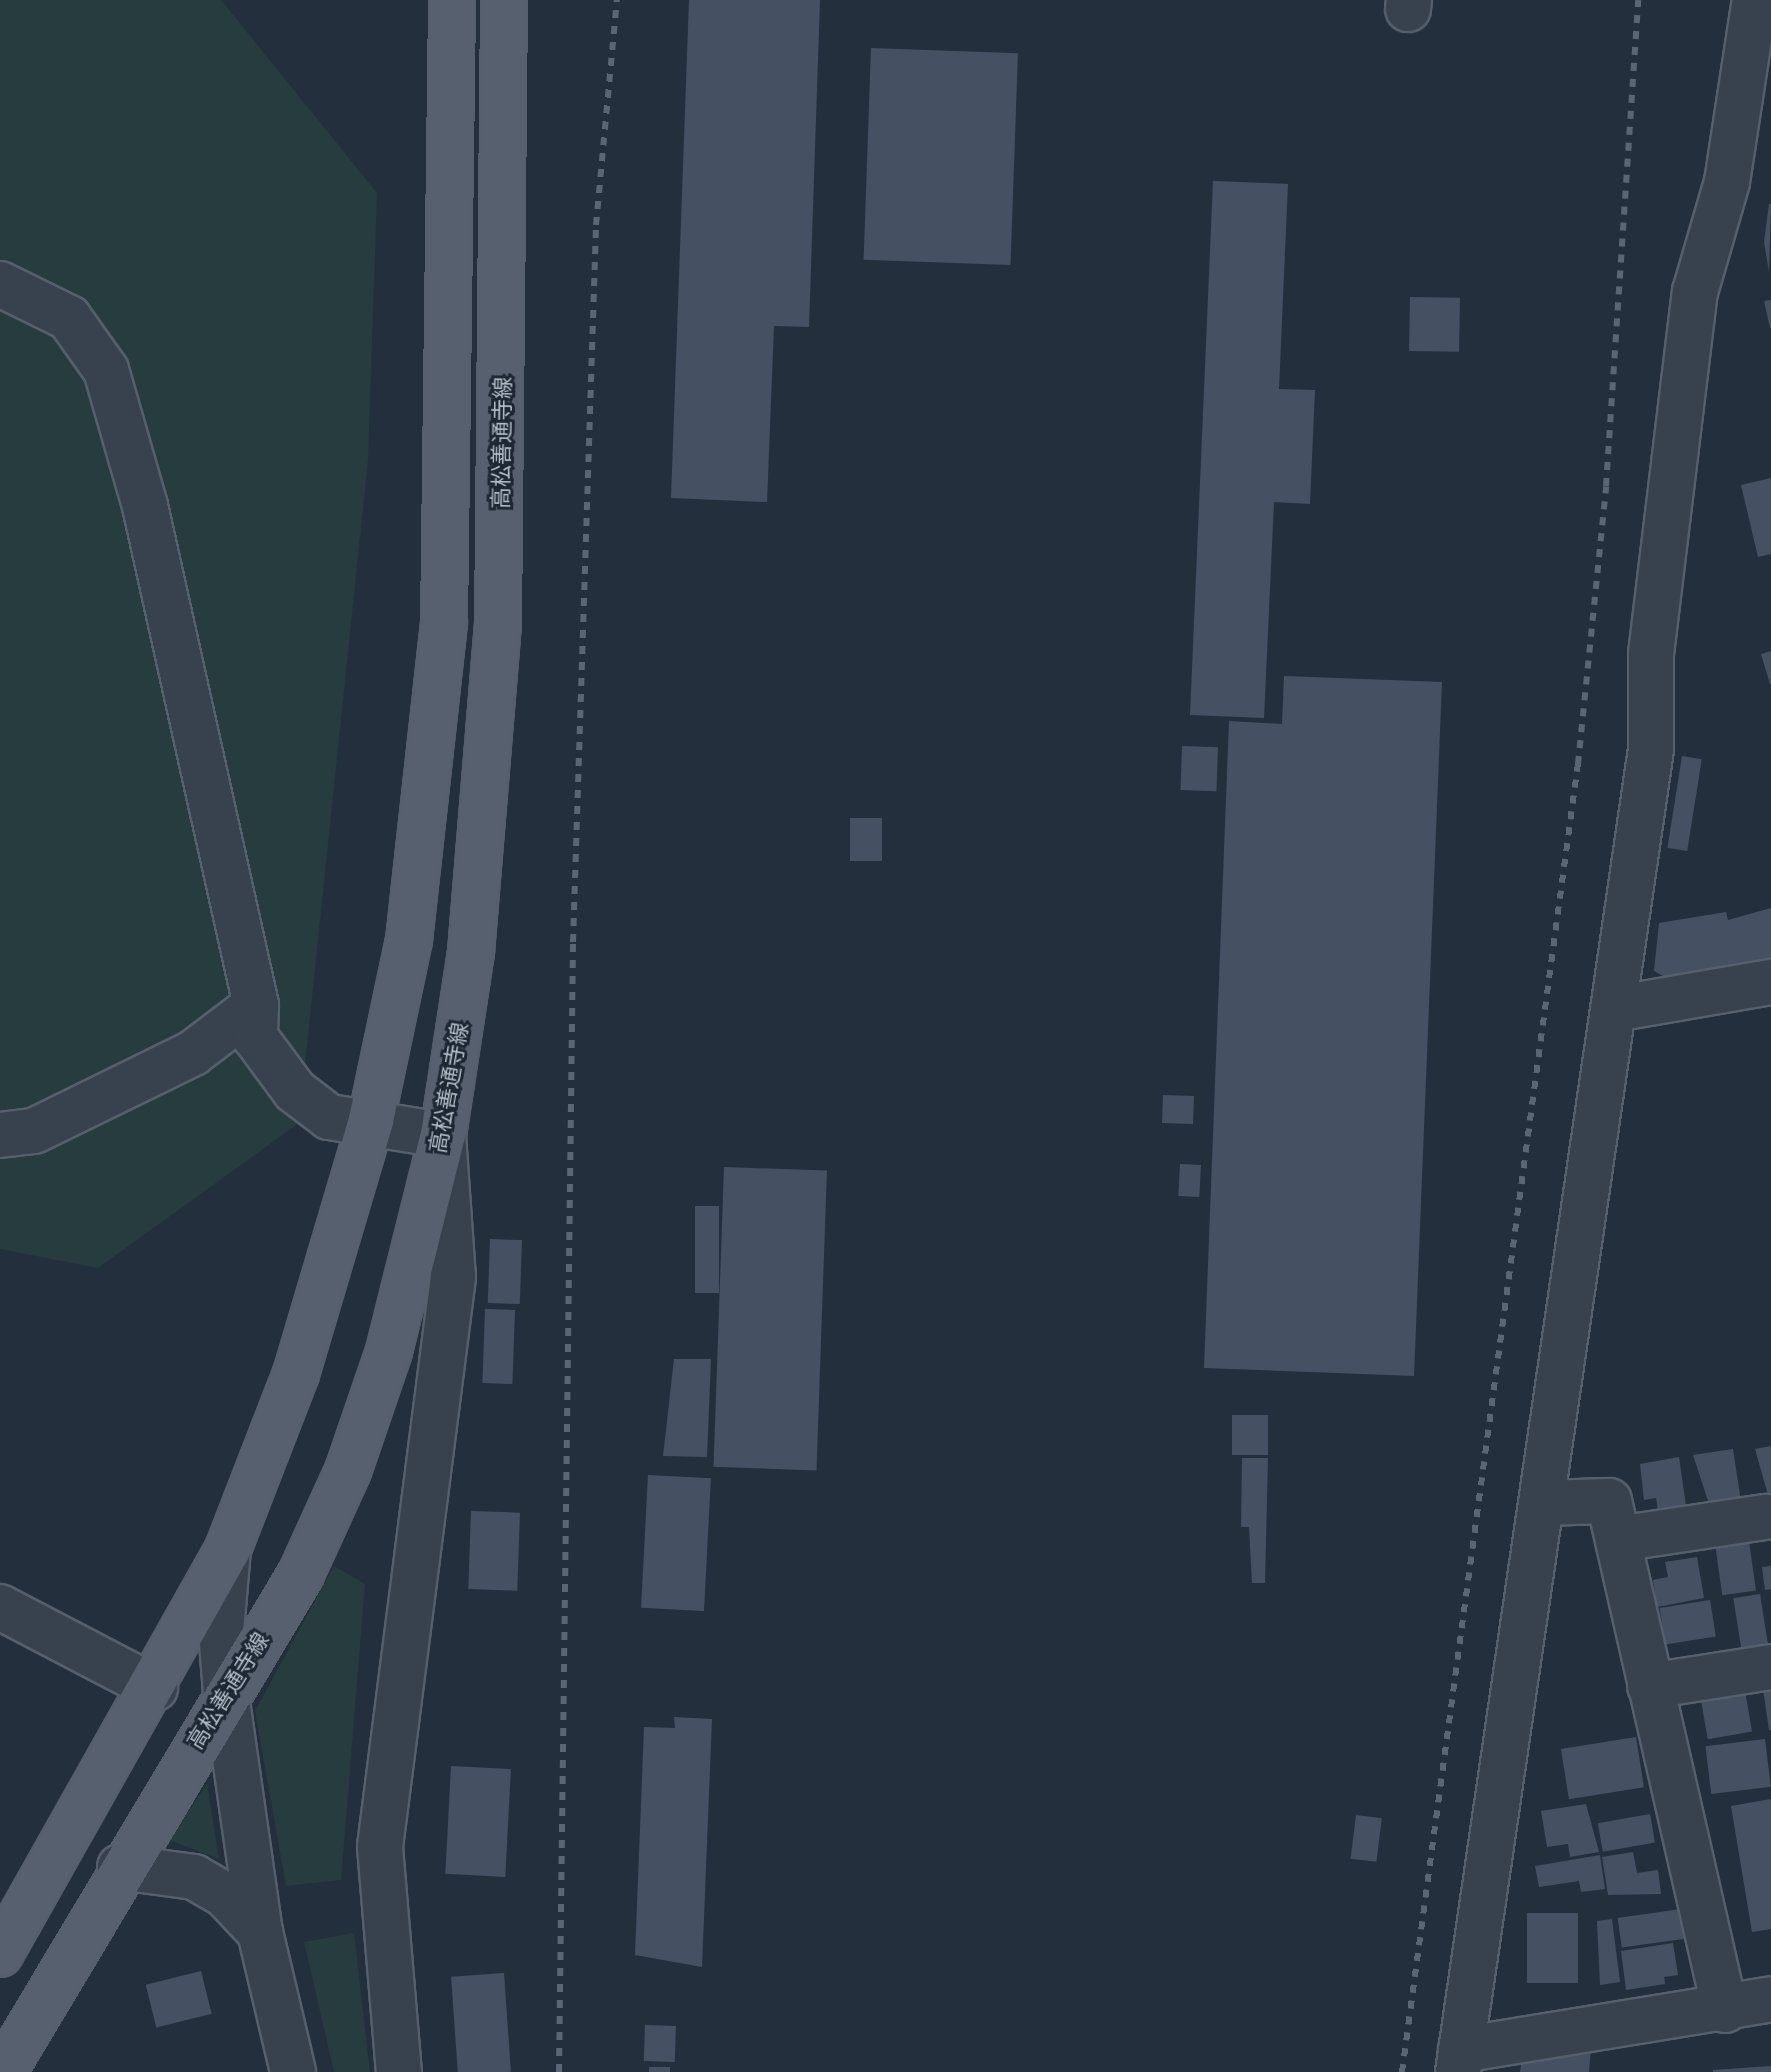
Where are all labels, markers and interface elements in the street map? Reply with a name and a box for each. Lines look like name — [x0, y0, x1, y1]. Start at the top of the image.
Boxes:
street label: 高松善通寺線 — [488, 377, 516, 509]
street label: 高松善通寺線 — [425, 1021, 473, 1155]
street label: 高松善通寺線 — [182, 1628, 274, 1754]

